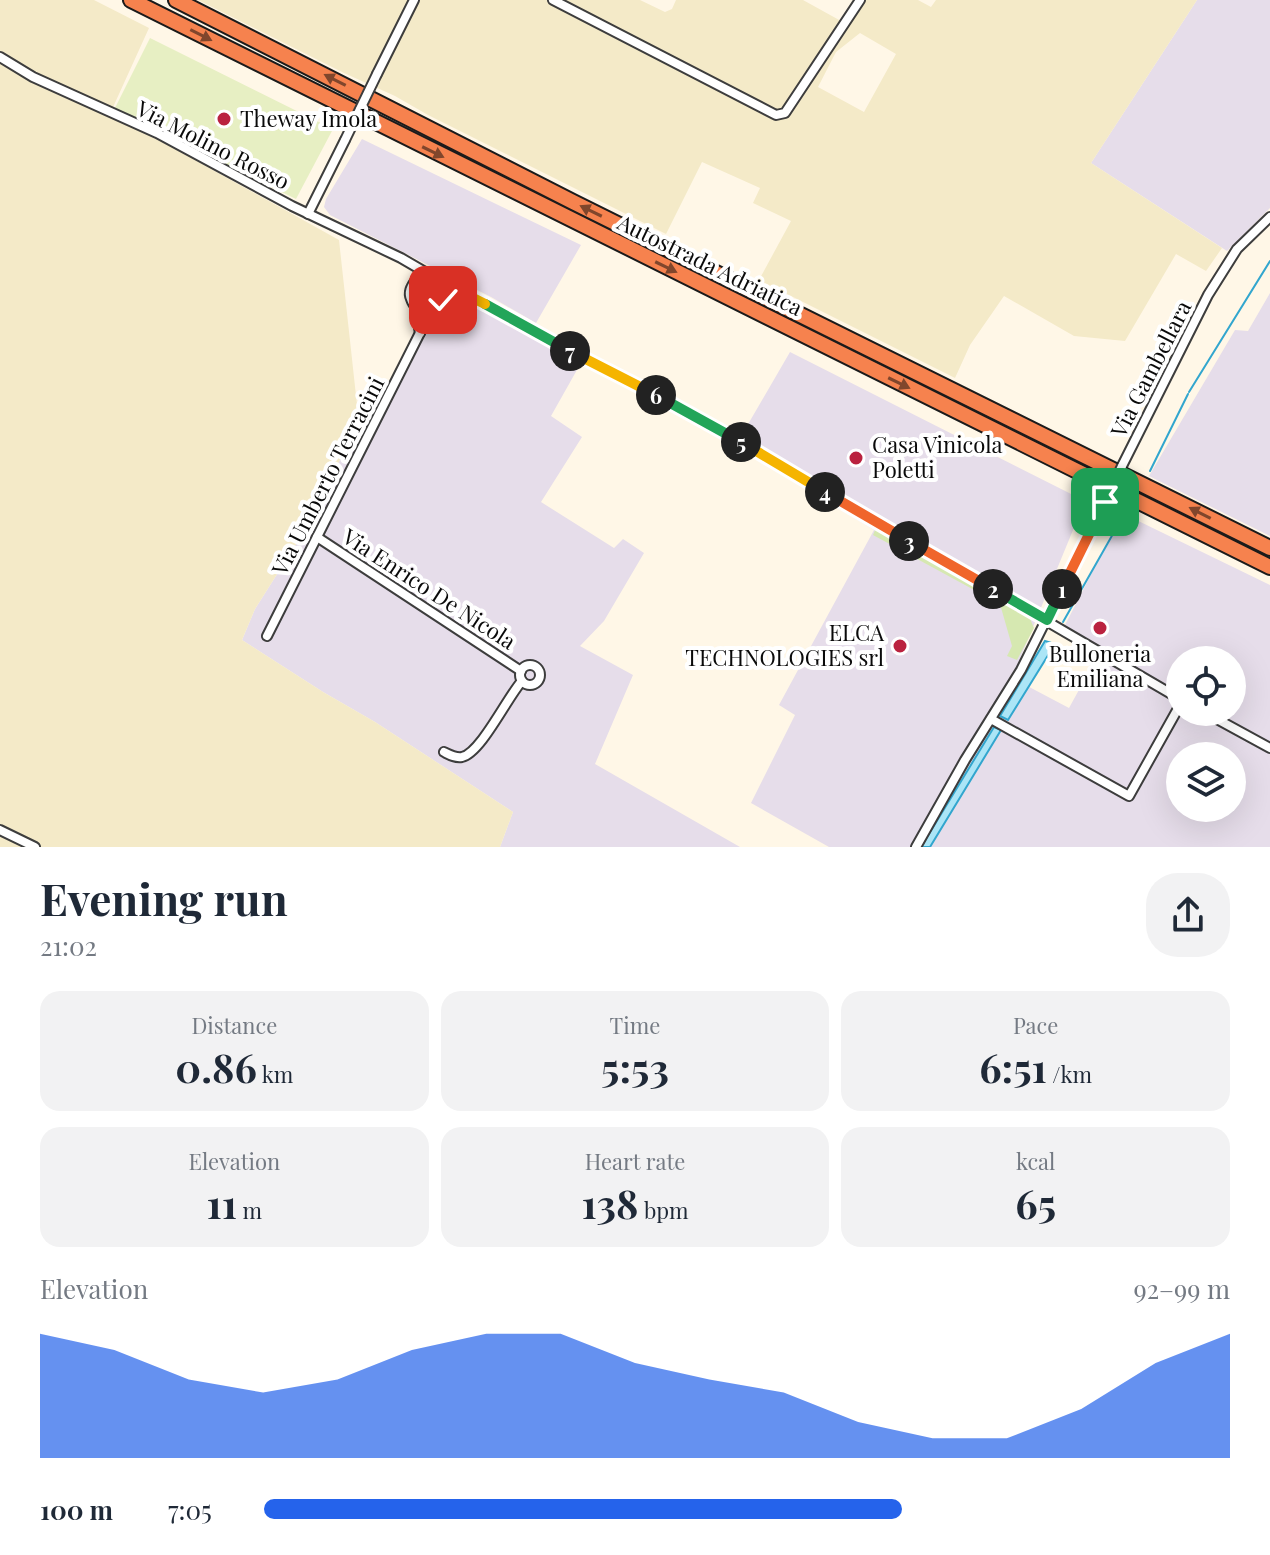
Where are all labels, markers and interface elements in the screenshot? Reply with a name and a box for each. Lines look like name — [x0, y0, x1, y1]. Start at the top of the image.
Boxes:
one-way arrow — [189, 28, 212, 42]
one-way arrow — [323, 73, 346, 87]
street label: Via Molino Rosso — [131, 92, 295, 196]
place label: Theway Imola — [240, 103, 377, 133]
marker: Theway Imola — [215, 110, 233, 128]
one-way arrow — [422, 145, 445, 158]
one-way arrow — [580, 204, 603, 217]
street label: Autostrada Adriatica — [612, 206, 808, 322]
one-way arrow — [655, 260, 678, 274]
pin — [409, 266, 477, 334]
icon: check — [421, 278, 465, 322]
street label: Via Gambellara — [1102, 295, 1197, 443]
pin: 7 — [550, 331, 590, 371]
text: 7 — [565, 336, 575, 366]
street label: Via Umberto Terracini — [264, 371, 390, 581]
pin: 6 — [636, 375, 676, 415]
one-way arrow — [887, 376, 910, 390]
text: 6 — [650, 380, 662, 410]
pin: 5 — [721, 422, 761, 462]
text: 5 — [736, 427, 746, 457]
place label: Casa Vinicola Poletti — [872, 429, 1002, 484]
marker: Casa Vinicola Poletti — [847, 449, 865, 467]
pin — [1071, 468, 1139, 536]
pin: 4 — [805, 472, 845, 512]
text: 4 — [819, 477, 831, 507]
icon: arrive — [1083, 480, 1127, 524]
one-way arrow — [1189, 507, 1212, 520]
street label: Via Enrico De Nicola — [336, 520, 522, 655]
pin: 3 — [889, 521, 929, 561]
text: 3 — [904, 526, 914, 556]
pin: 2 — [973, 569, 1013, 609]
pin: 1 — [1042, 569, 1082, 609]
text: 2 — [987, 574, 999, 604]
text: 1 — [1058, 574, 1066, 604]
place label: ELCA TECHNOLOGIES srl — [685, 617, 884, 672]
marker: Bulloneria Emiliana — [1091, 619, 1109, 637]
marker: ELCA TECHNOLOGIES srl — [891, 637, 909, 655]
place label: Bulloneria Emiliana — [1049, 638, 1151, 693]
map controls — [1166, 646, 1246, 822]
button: locate — [1166, 646, 1246, 726]
button: layers — [1166, 742, 1246, 822]
text: Evening run — [40, 868, 288, 927]
button: share — [1146, 873, 1230, 957]
text: 21:02 — [40, 928, 97, 963]
text: Distance — [191, 1010, 277, 1040]
text: Time — [610, 1010, 660, 1040]
text: Pace — [1013, 1010, 1058, 1040]
text: 0.86 — [175, 1040, 257, 1093]
text: 5:53 — [601, 1040, 669, 1093]
text: 6:51 — [979, 1040, 1047, 1093]
text: km — [257, 1059, 293, 1089]
text: /km — [1047, 1059, 1092, 1089]
text: Elevation — [189, 1146, 280, 1176]
text: Heart rate — [585, 1146, 685, 1176]
text: kcal — [1016, 1146, 1055, 1176]
text: 11 — [207, 1176, 237, 1229]
text: 138 — [581, 1176, 638, 1229]
text: 65 — [1015, 1176, 1056, 1229]
text: m — [237, 1195, 262, 1225]
text: bpm — [638, 1195, 689, 1225]
text: Elevation — [40, 1271, 148, 1306]
text: 92–99 m — [1133, 1271, 1230, 1306]
text: 100 m — [40, 1492, 113, 1527]
text: 7:05 — [168, 1492, 212, 1527]

